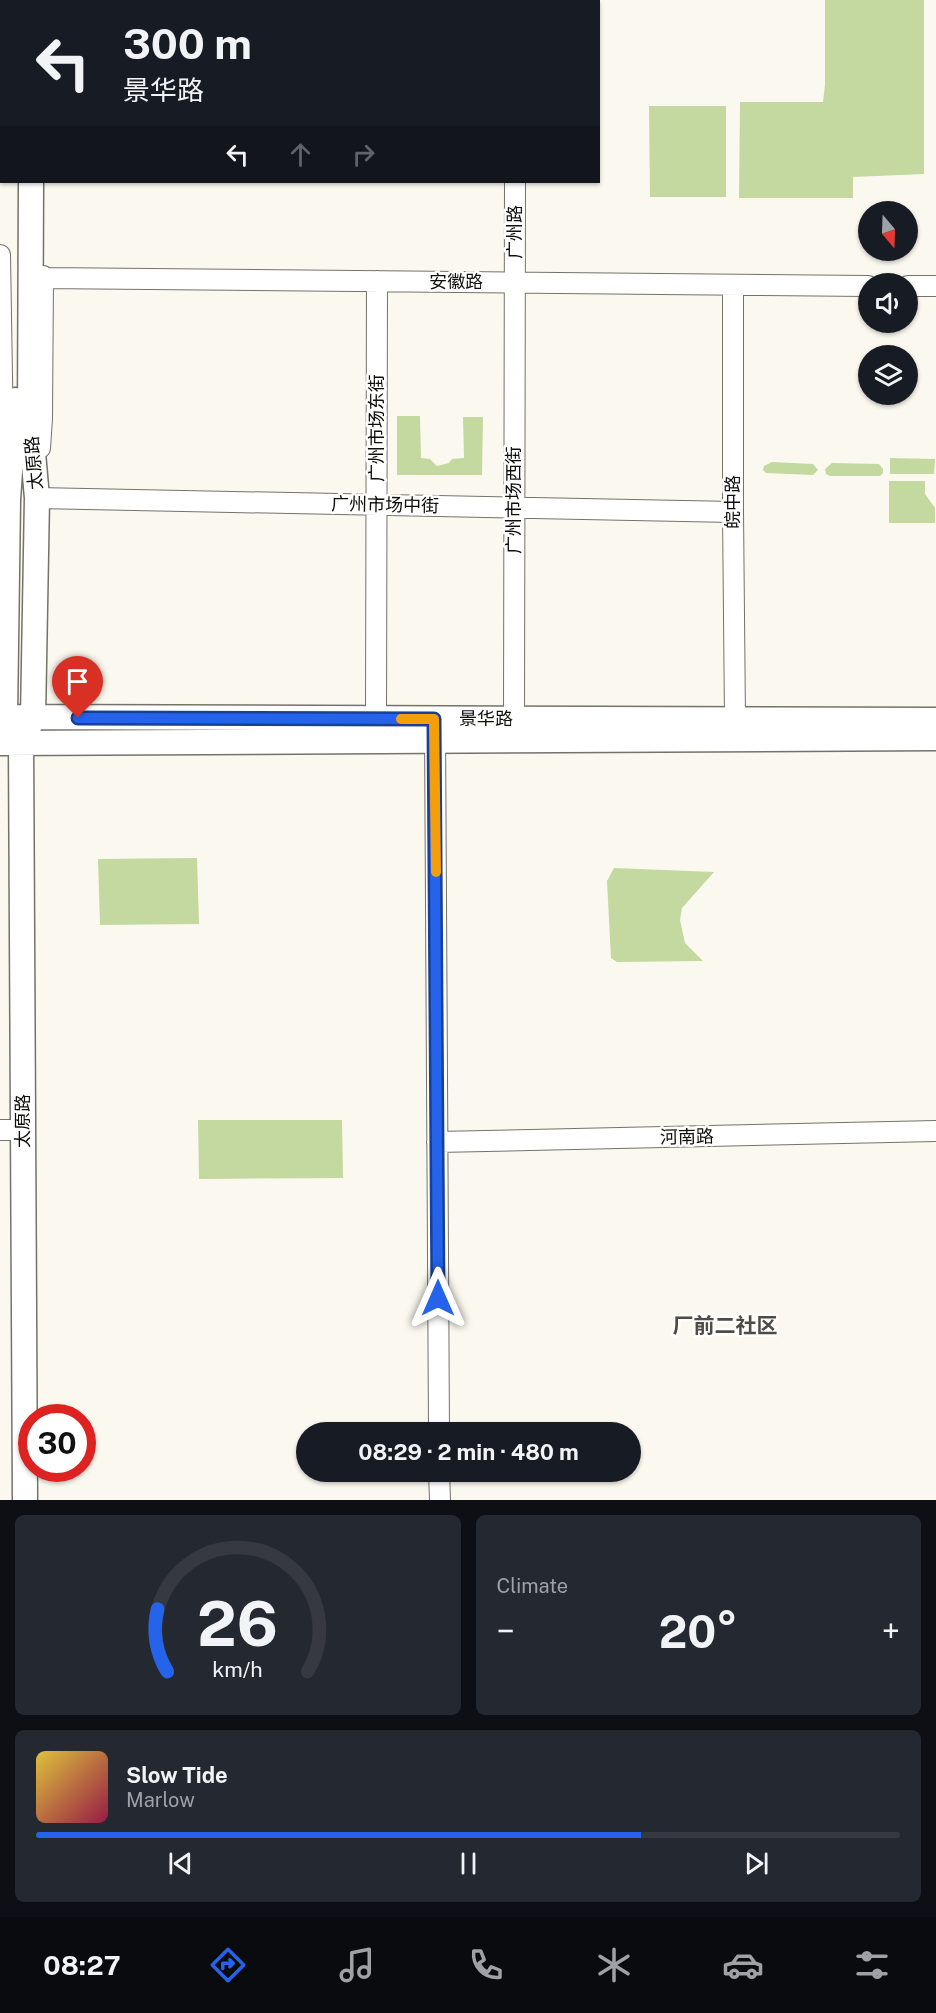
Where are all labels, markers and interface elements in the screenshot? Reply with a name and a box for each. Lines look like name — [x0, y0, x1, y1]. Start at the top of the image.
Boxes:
text: 300 m — [123, 19, 252, 68]
icon: left — [24, 24, 102, 102]
text: 景华路 — [123, 74, 204, 106]
icon: left — [221, 138, 254, 171]
icon: ahead — [284, 138, 317, 171]
icon: right — [347, 138, 380, 171]
north arrow — [858, 201, 918, 261]
map controls — [858, 201, 918, 405]
street label: 广州路 — [504, 205, 525, 259]
street label: 安徽路 — [429, 271, 483, 292]
button: sound — [858, 273, 918, 333]
button: layers — [858, 345, 918, 405]
street label: 广州市场东街 — [366, 374, 387, 482]
street label: 太原路 — [21, 435, 46, 491]
street label: 广州市场西街 — [503, 446, 524, 554]
street label: 皖中路 — [722, 475, 743, 529]
street label: 广州市场中街 — [331, 493, 439, 516]
pin — [52, 656, 103, 718]
icon: arrive — [61, 665, 94, 698]
street label: 景华路 — [459, 708, 513, 729]
street label: 太原路 — [12, 1094, 33, 1148]
street label: 河南路 — [660, 1126, 714, 1147]
position arrow — [406, 1266, 470, 1330]
district label: 厂前二社区 — [673, 1313, 778, 1338]
speed limit sign: 30 — [18, 1404, 96, 1482]
text: 08:29 · 2 min · 480 m — [358, 1439, 579, 1465]
text: Climate — [497, 1574, 568, 1598]
text: 26 — [197, 1587, 278, 1660]
text: 20° — [659, 1605, 738, 1658]
text: − — [497, 1612, 515, 1650]
text: + — [882, 1612, 900, 1650]
text: km/h — [213, 1657, 263, 1682]
text: Slow Tide — [126, 1762, 228, 1788]
text: Marlow — [126, 1788, 195, 1812]
icon: previous — [164, 1847, 197, 1880]
icon: pause — [452, 1847, 485, 1880]
icon: next — [740, 1847, 773, 1880]
icon: directions — [207, 1944, 249, 1986]
icon: music — [336, 1944, 378, 1986]
icon: phone — [465, 1944, 507, 1986]
icon: climate — [593, 1944, 635, 1986]
icon: car — [722, 1944, 764, 1986]
icon: filters — [851, 1944, 893, 1986]
text: 08:27 — [43, 1949, 121, 1981]

